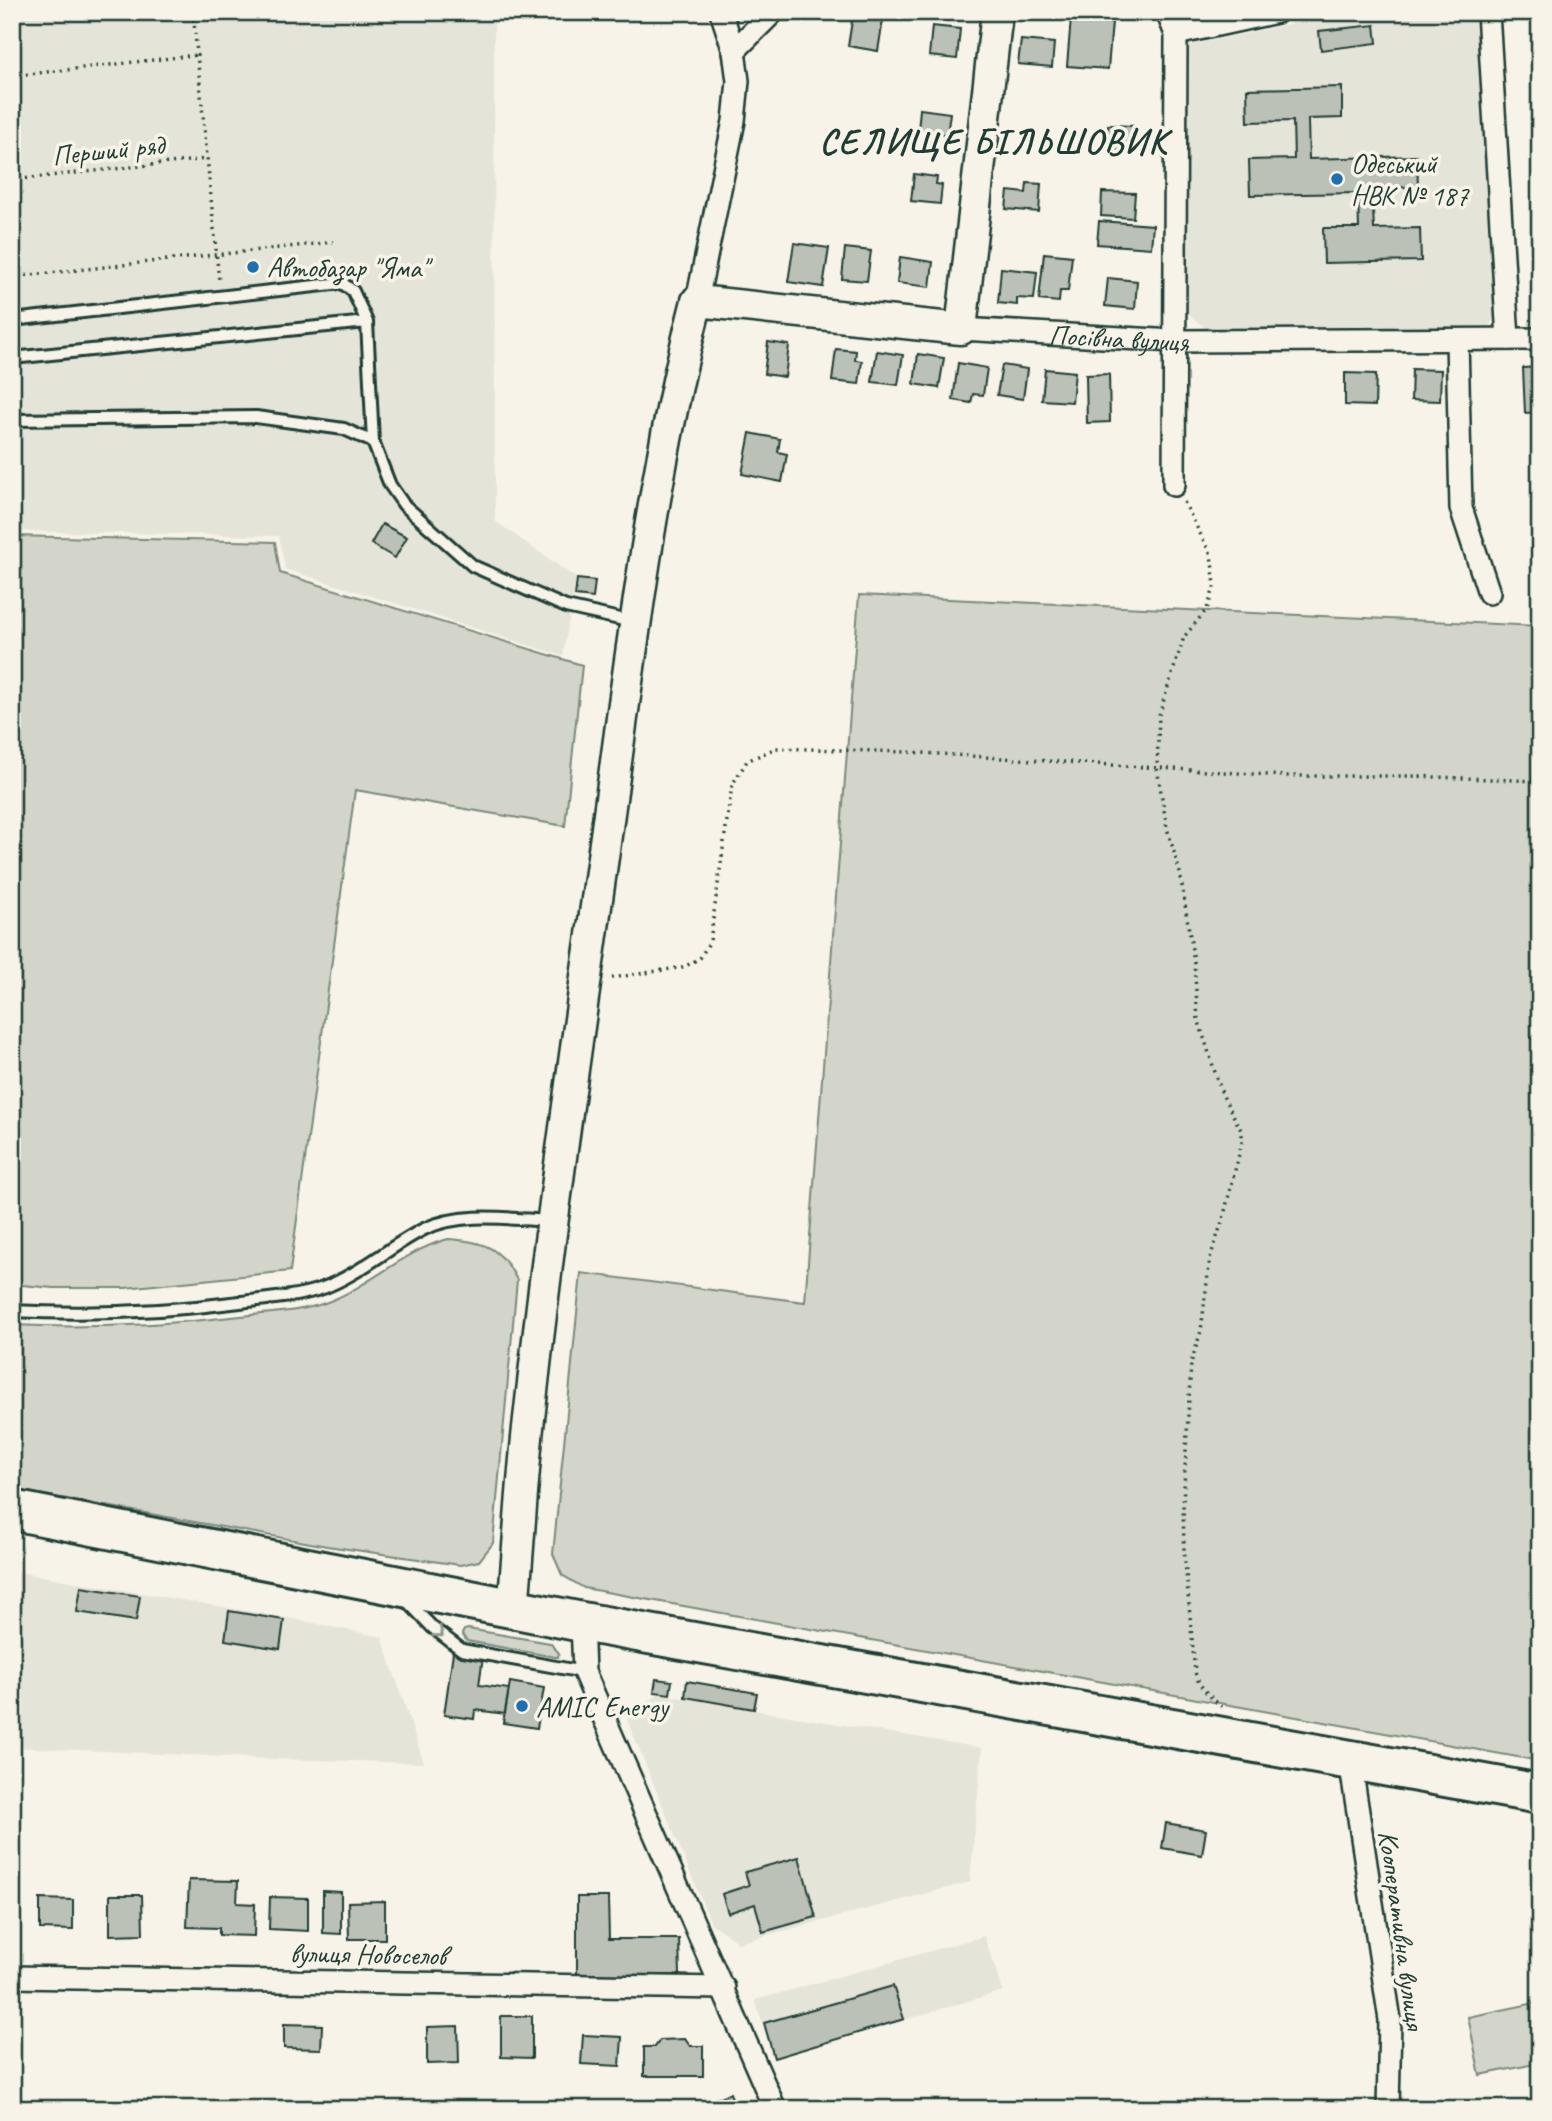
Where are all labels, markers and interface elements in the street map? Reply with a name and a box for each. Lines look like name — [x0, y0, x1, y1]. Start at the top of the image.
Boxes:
district label: СЕЛИЩЕ БІЛЬШОВИК — [820, 119, 1174, 164]
street label: Перший ряд — [50, 126, 169, 173]
place label: Одеський НВК № 187 — [1351, 146, 1470, 213]
marker: Одеський НВК № 187 — [1329, 171, 1345, 187]
place label: Автобазар "Яма" — [267, 250, 433, 286]
marker: Автобазар "Яма" — [245, 259, 261, 275]
street label: Посівна вулиця — [1048, 316, 1189, 359]
one-way arrow — [432, 1624, 444, 1637]
place label: AMIC Energy — [536, 1689, 670, 1724]
marker: AMIC Energy — [514, 1698, 530, 1714]
street label: Кооперативна вулиця — [1371, 1828, 1434, 2034]
street label: вулиця Новоселов — [290, 1935, 453, 1973]

